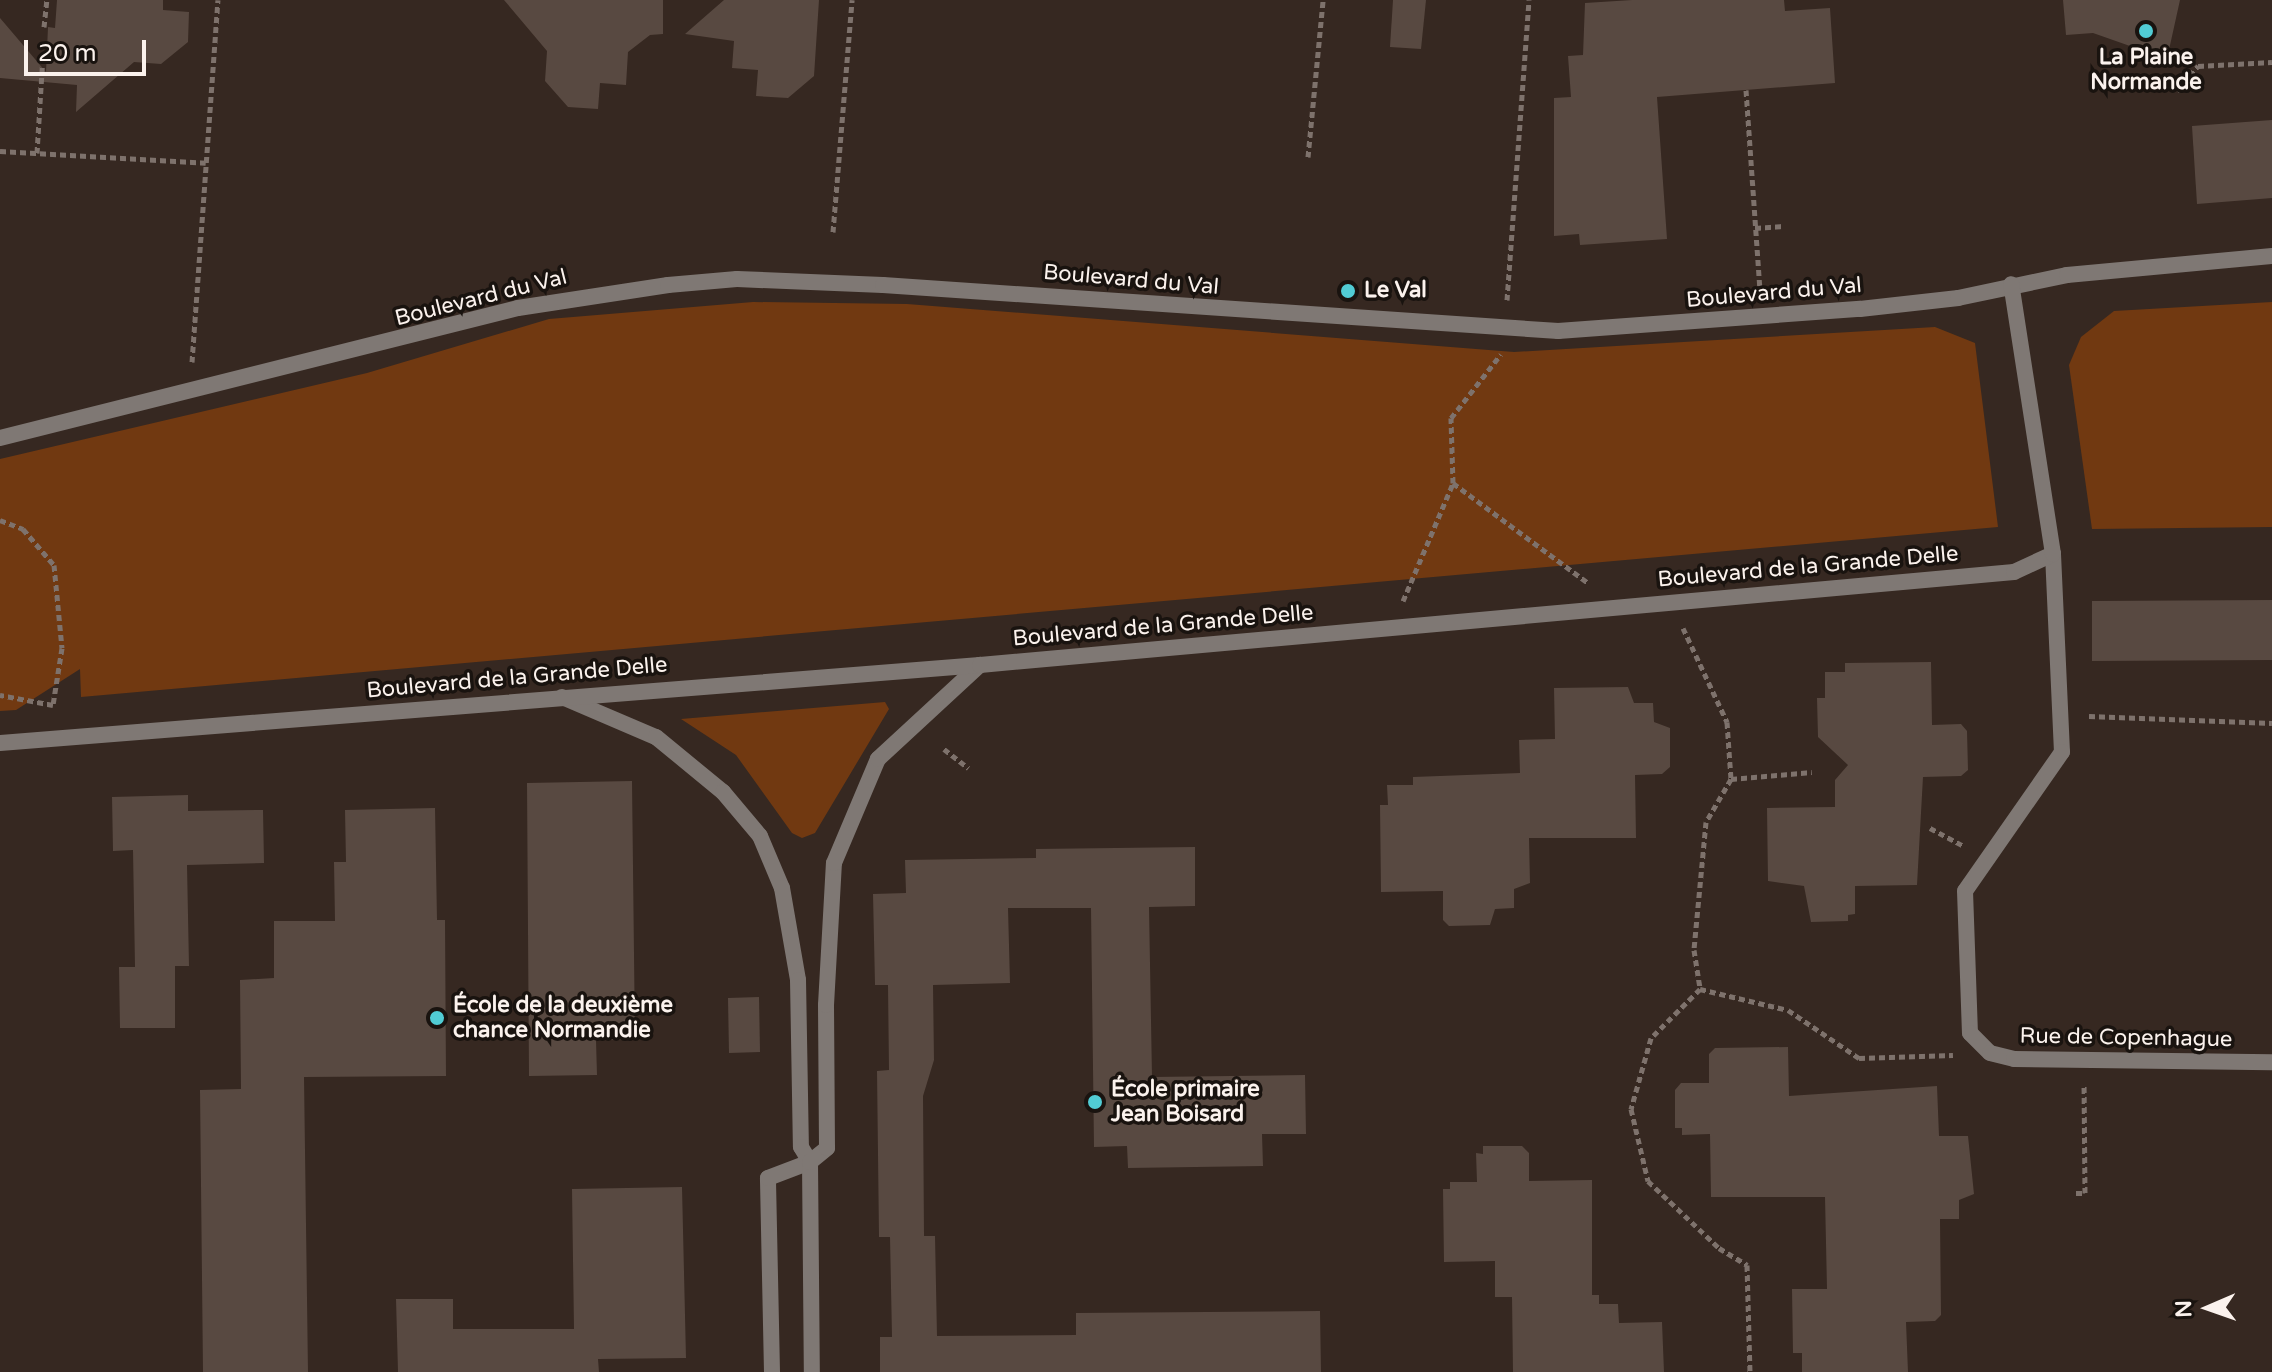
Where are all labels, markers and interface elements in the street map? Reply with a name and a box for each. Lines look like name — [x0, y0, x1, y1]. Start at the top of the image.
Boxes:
marker: La Plaine Normande — [2137, 22, 2155, 40]
scale bar — [28, 24, 150, 74]
text: 20 m — [38, 39, 96, 68]
place label: La Plaine Normande — [2090, 44, 2202, 96]
street label: Boulevard du Val — [1042, 259, 1220, 301]
street label: Boulevard du Val — [392, 264, 570, 332]
street label: Boulevard du Val — [1685, 272, 1863, 314]
place label: Le Val — [1364, 278, 1427, 304]
marker: Le Val — [1339, 282, 1357, 300]
street label: Boulevard de la Grande Delle — [1657, 541, 1959, 593]
street label: Boulevard de la Grande Delle — [1012, 600, 1314, 652]
street label: Boulevard de la Grande Delle — [366, 652, 668, 704]
place label: École de la deuxième chance Normandie — [453, 992, 673, 1044]
marker: École de la deuxième chance Normandie — [428, 1009, 446, 1027]
street label: Rue de Copenhague — [2019, 1023, 2233, 1053]
place label: École primaire Jean Boisard — [1111, 1076, 1260, 1128]
marker: École primaire Jean Boisard — [1086, 1093, 1104, 1111]
north arrow — [2168, 1268, 2248, 1348]
text: N — [2171, 1300, 2197, 1318]

